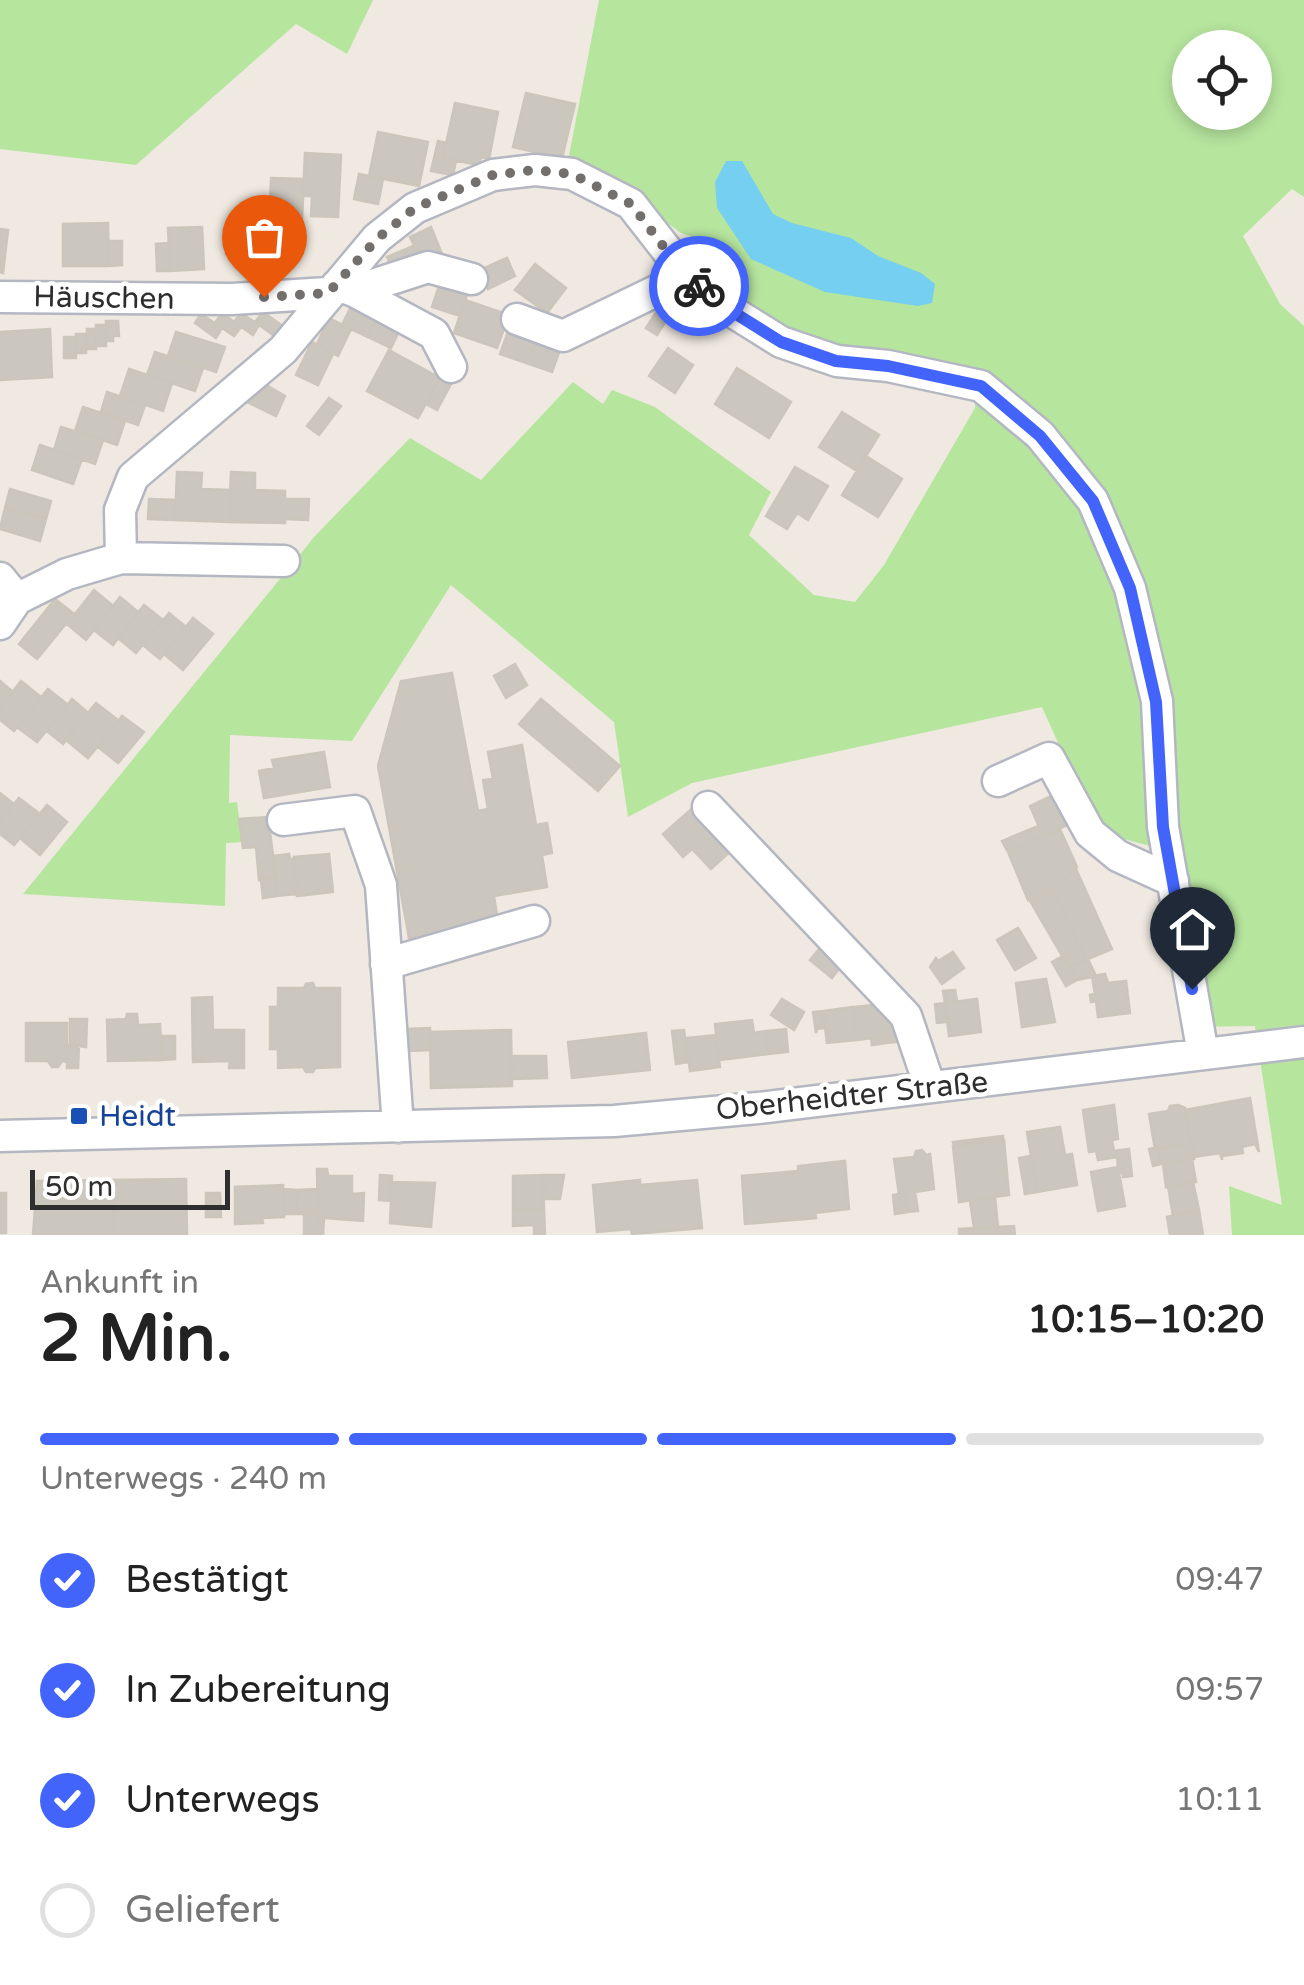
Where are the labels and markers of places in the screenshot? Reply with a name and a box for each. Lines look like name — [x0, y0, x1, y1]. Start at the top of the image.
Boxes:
pin — [222, 195, 307, 298]
pin — [1150, 887, 1235, 990]
place label: Heidt — [99, 1098, 176, 1135]
marker: Heidt — [68, 1105, 90, 1127]

